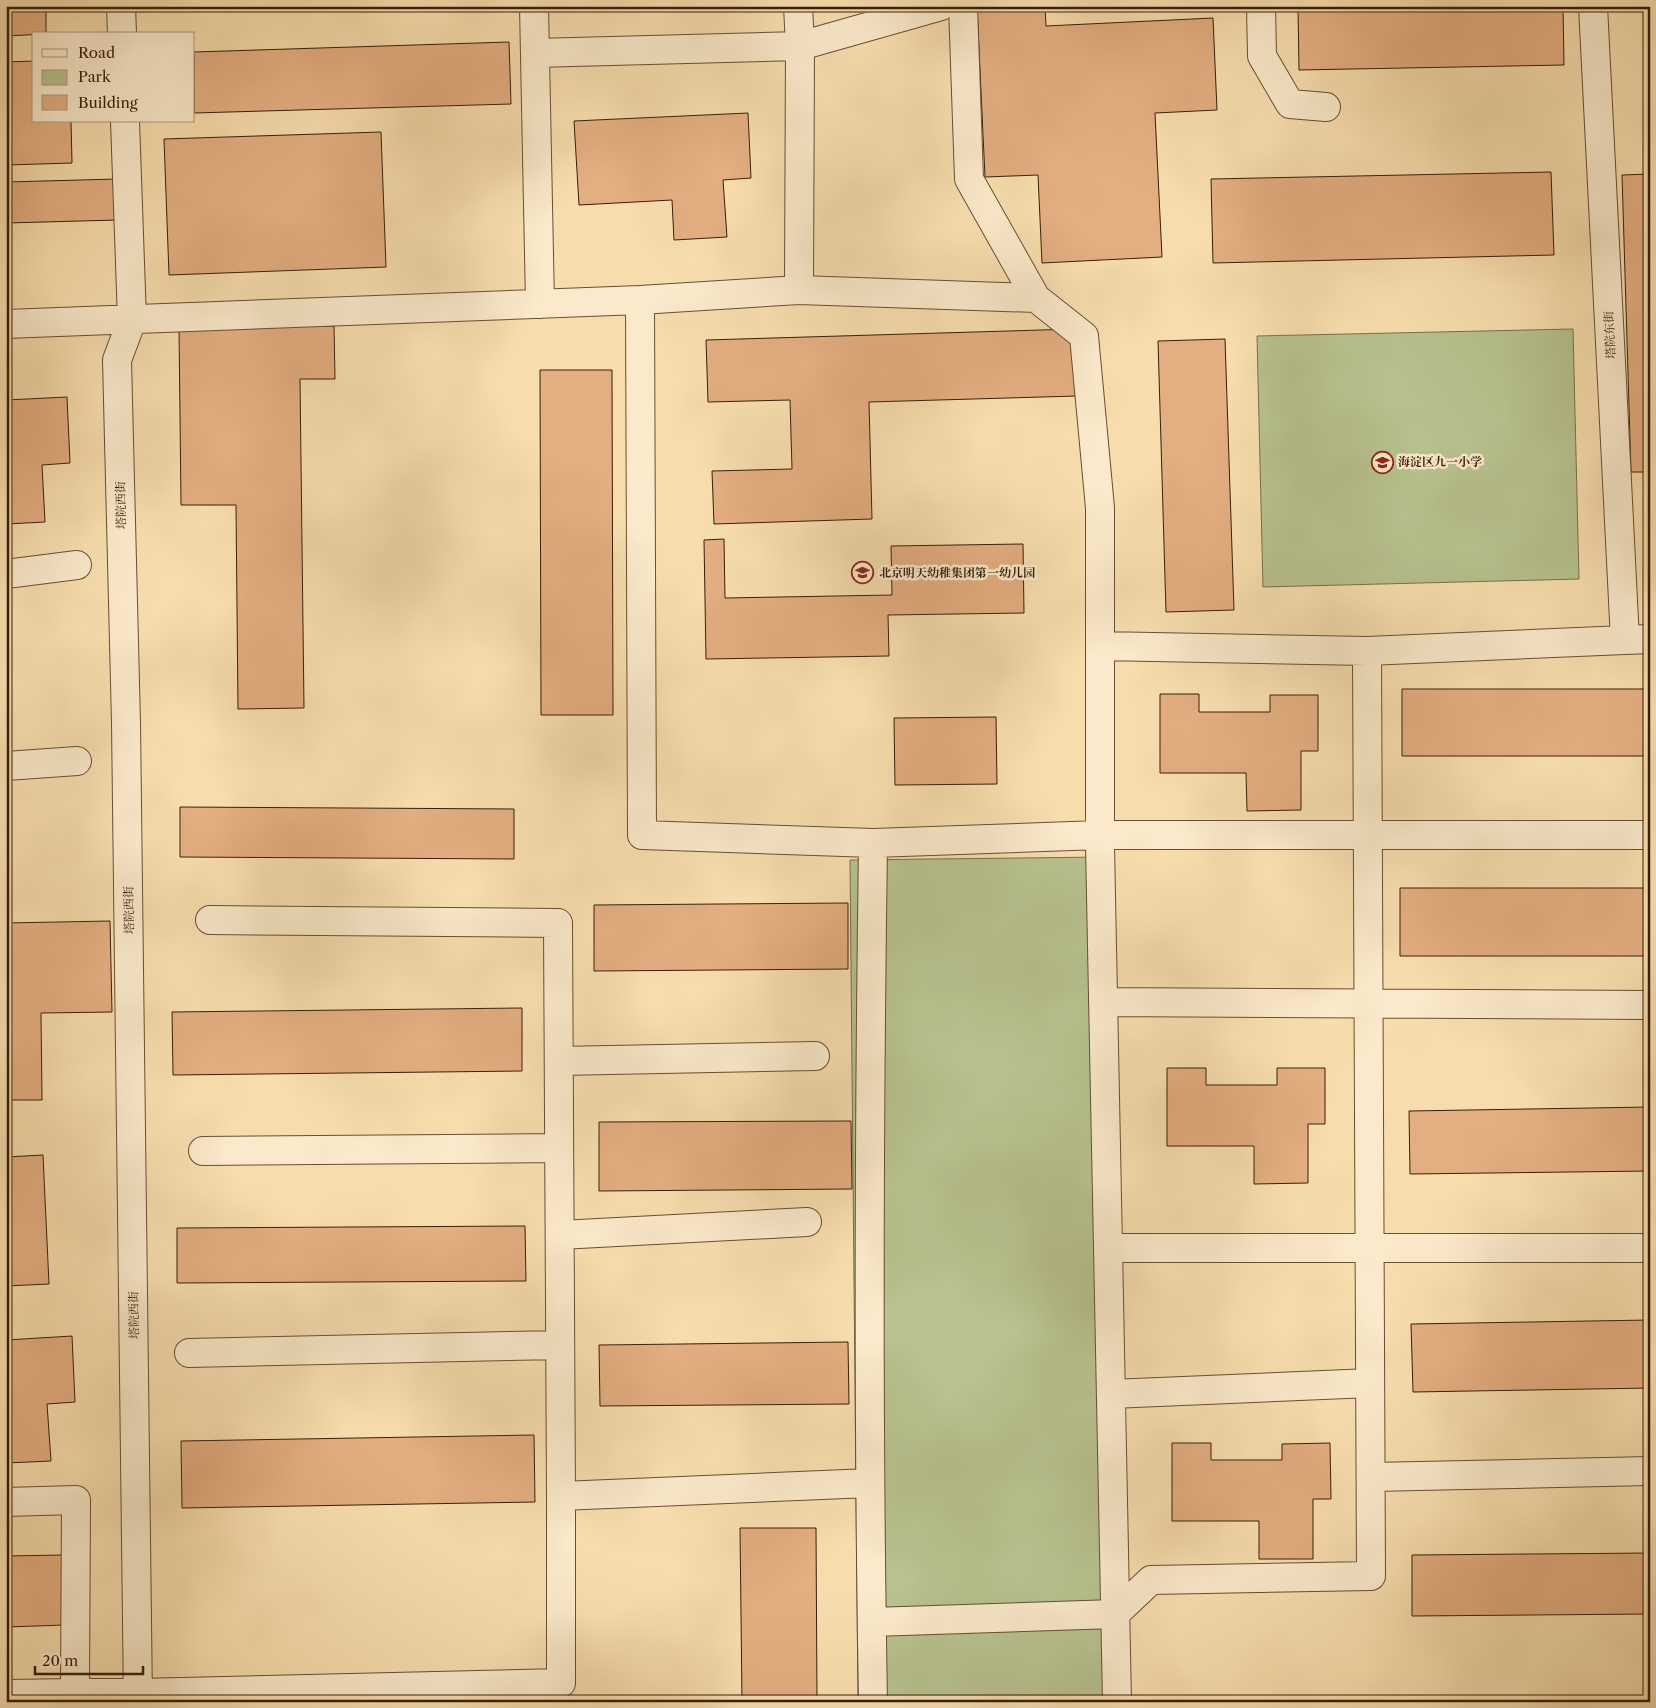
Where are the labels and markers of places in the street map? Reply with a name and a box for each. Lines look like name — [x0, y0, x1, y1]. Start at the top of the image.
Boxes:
school or university icon: 海淀区九一小学 — [1370, 450, 1394, 474]
place label: 海淀区九一小学 — [1398, 454, 1482, 469]
school or university icon: 北京明天幼稚集团第一幼儿园 — [851, 561, 875, 585]
place label: 北京明天幼稚集团第一幼儿园 — [879, 565, 1035, 580]

